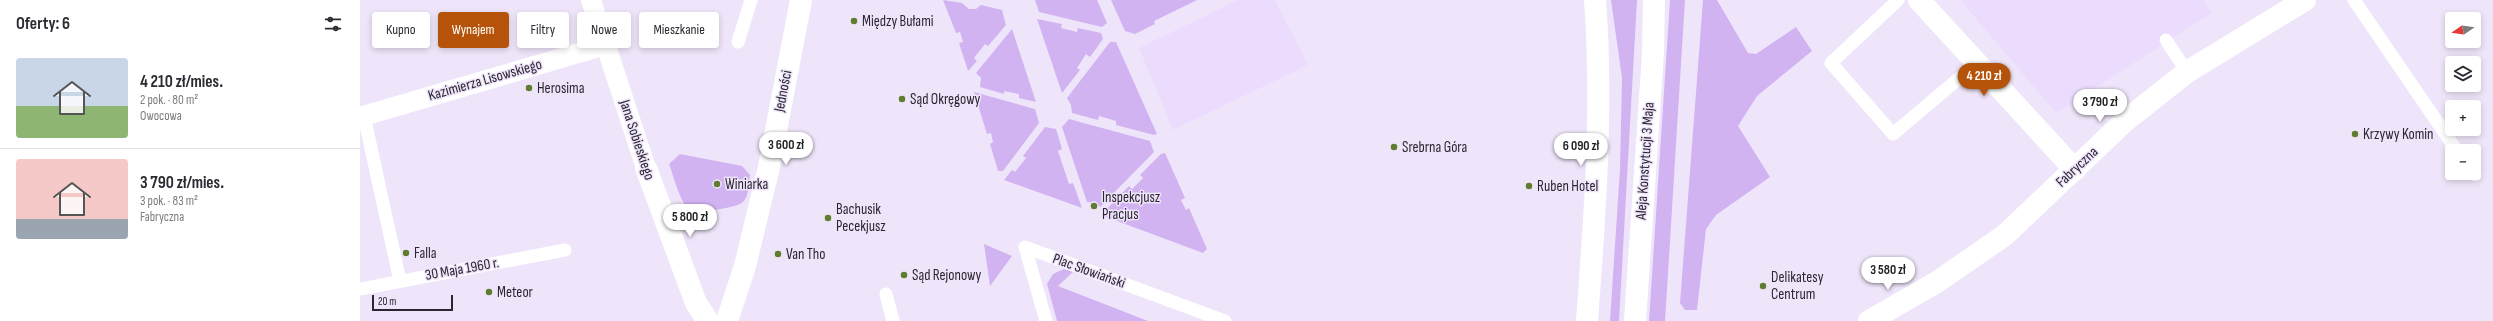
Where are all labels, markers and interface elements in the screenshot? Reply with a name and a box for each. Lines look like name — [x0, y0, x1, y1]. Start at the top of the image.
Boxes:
chip: Kupno — [372, 12, 430, 48]
chip: Wynajem — [438, 12, 509, 48]
chip: Filtry — [517, 12, 569, 48]
chip: Nowe — [577, 12, 631, 48]
chip: Mieszkanie — [639, 12, 719, 48]
place label: Między Bułami — [862, 12, 934, 31]
north arrow — [2445, 12, 2481, 48]
map controls — [2445, 12, 2481, 180]
icon: filters — [322, 13, 344, 35]
text: Oferty: 6 — [16, 14, 70, 34]
marker: Między Bułami — [849, 16, 859, 26]
street label: Kazimierza Lisowskiego — [426, 55, 544, 105]
button: layers — [2445, 56, 2481, 92]
pin: 4 210 zł — [1943, 63, 2025, 97]
street label: Jedności — [769, 68, 796, 115]
text: 4 210 zł — [1967, 68, 2001, 84]
text: 4 210 zł/mies. — [140, 72, 223, 92]
icon: home — [48, 74, 96, 122]
place label: Herosima — [537, 79, 585, 98]
marker: Herosima — [524, 83, 534, 93]
pin: 3 790 zł — [2059, 89, 2141, 123]
place label: Sąd Okręgowy — [910, 90, 981, 109]
text: 2 pok. · 80 m² — [140, 92, 198, 108]
marker: Sąd Okręgowy — [897, 94, 907, 104]
text: 3 790 zł — [2082, 94, 2118, 110]
street label: Jana Sobieskiego — [615, 97, 659, 183]
button: + — [2445, 100, 2481, 136]
street label: Aleja Konstytucji 3 Maja — [1631, 101, 1659, 221]
text: Owocowa — [140, 108, 182, 124]
place label: Krzywy Komin — [2363, 125, 2434, 144]
marker: Krzywy Komin — [2350, 129, 2360, 139]
pin: 3 600 zł — [745, 132, 827, 166]
pin: 6 090 zł — [1540, 133, 1622, 167]
text: 3 600 zł — [768, 137, 804, 153]
place label: Srebrna Góra — [1402, 138, 1467, 157]
text: 6 090 zł — [1563, 138, 1599, 154]
marker: Srebrna Góra — [1389, 142, 1399, 152]
street label: Fabryczna — [2052, 143, 2102, 191]
button: − — [2445, 144, 2481, 180]
text: 3 790 zł/mies. — [140, 173, 224, 193]
icon: home — [48, 175, 96, 223]
place label: Winiarka — [725, 175, 769, 194]
place label: Ruben Hotel — [1537, 177, 1598, 196]
marker: Winiarka — [712, 179, 722, 189]
marker: Ruben Hotel — [1524, 181, 1534, 191]
place label: Inspekcjusz Pracjus — [1102, 188, 1161, 224]
text: 3 pok. · 83 m² — [140, 193, 198, 209]
place label: Bachusik Pecekjusz — [836, 200, 886, 236]
marker: Inspekcjusz Pracjus — [1089, 201, 1099, 211]
pin: 5 800 zł — [649, 204, 731, 238]
text: Fabryczna — [140, 209, 184, 225]
text: 5 800 zł — [672, 209, 708, 225]
marker: Bachusik Pecekjusz — [823, 213, 833, 223]
place label: Falla — [414, 244, 437, 263]
place label: Van Tho — [786, 245, 825, 264]
marker: Falla — [401, 248, 411, 258]
marker: Van Tho — [773, 249, 783, 259]
street label: Plac Słowiański — [1050, 249, 1128, 293]
street label: 30 Maja 1960 r. — [424, 253, 501, 285]
pin: 3 580 zł — [1847, 257, 1929, 291]
text: 3 580 zł — [1870, 262, 1906, 278]
place label: Sąd Rejonowy — [912, 266, 982, 285]
place label: Delikatesy Centrum — [1771, 268, 1824, 304]
marker: Sąd Rejonowy — [899, 270, 909, 280]
marker: Delikatesy Centrum — [1758, 281, 1768, 291]
place label: Meteor — [497, 283, 534, 302]
marker: Meteor — [484, 287, 494, 297]
scale bar — [372, 293, 453, 312]
text: 20 m — [378, 295, 396, 308]

